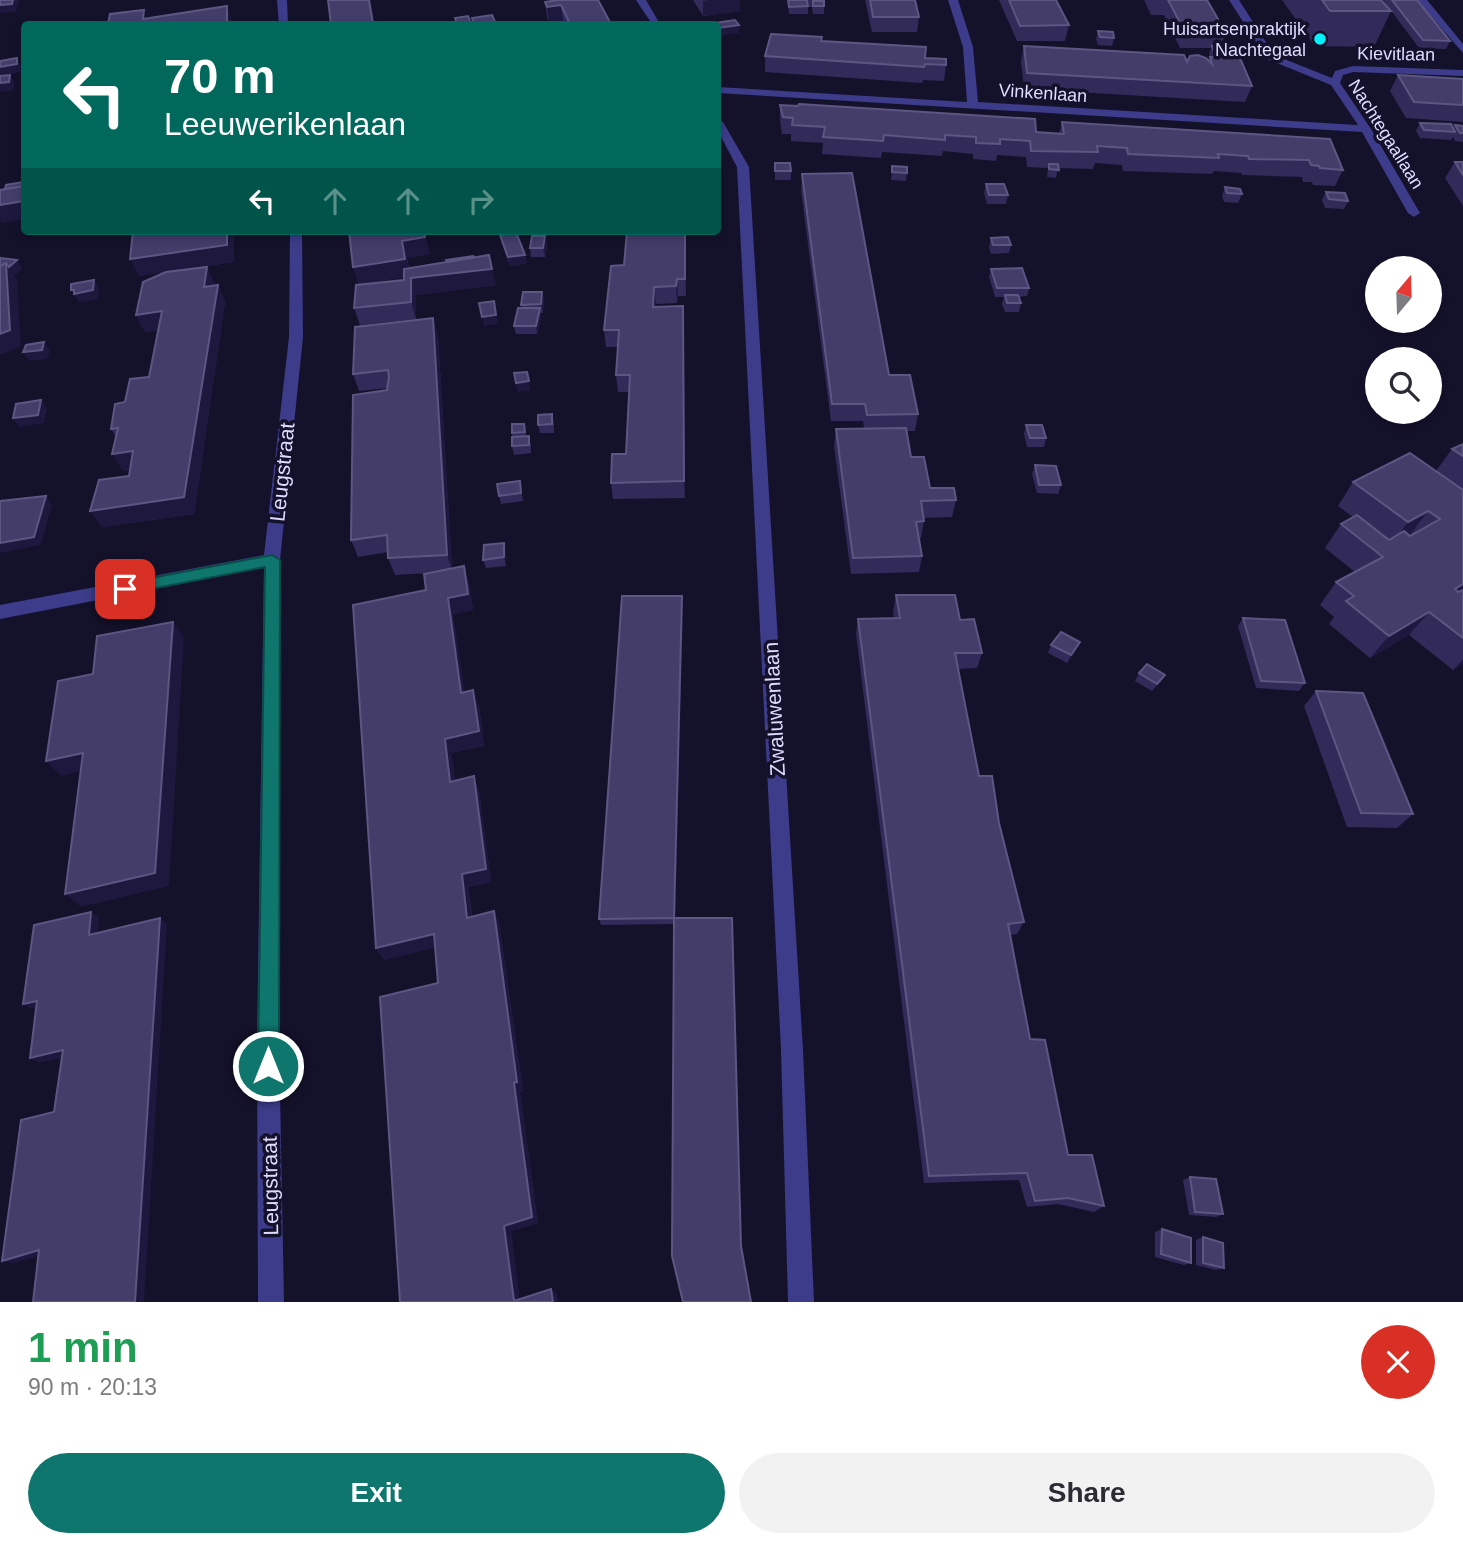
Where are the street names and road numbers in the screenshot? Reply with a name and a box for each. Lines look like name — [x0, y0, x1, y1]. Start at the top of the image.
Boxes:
street label: Kievitlaan — [1357, 43, 1435, 65]
street label: Nachtegaallaan — [1344, 76, 1428, 192]
street label: Vinkenlaan — [998, 80, 1088, 106]
street label: Leugstraat — [265, 421, 299, 523]
street label: Zwaluwenlaan — [759, 641, 789, 777]
street label: Leugstraat — [258, 1136, 282, 1236]

